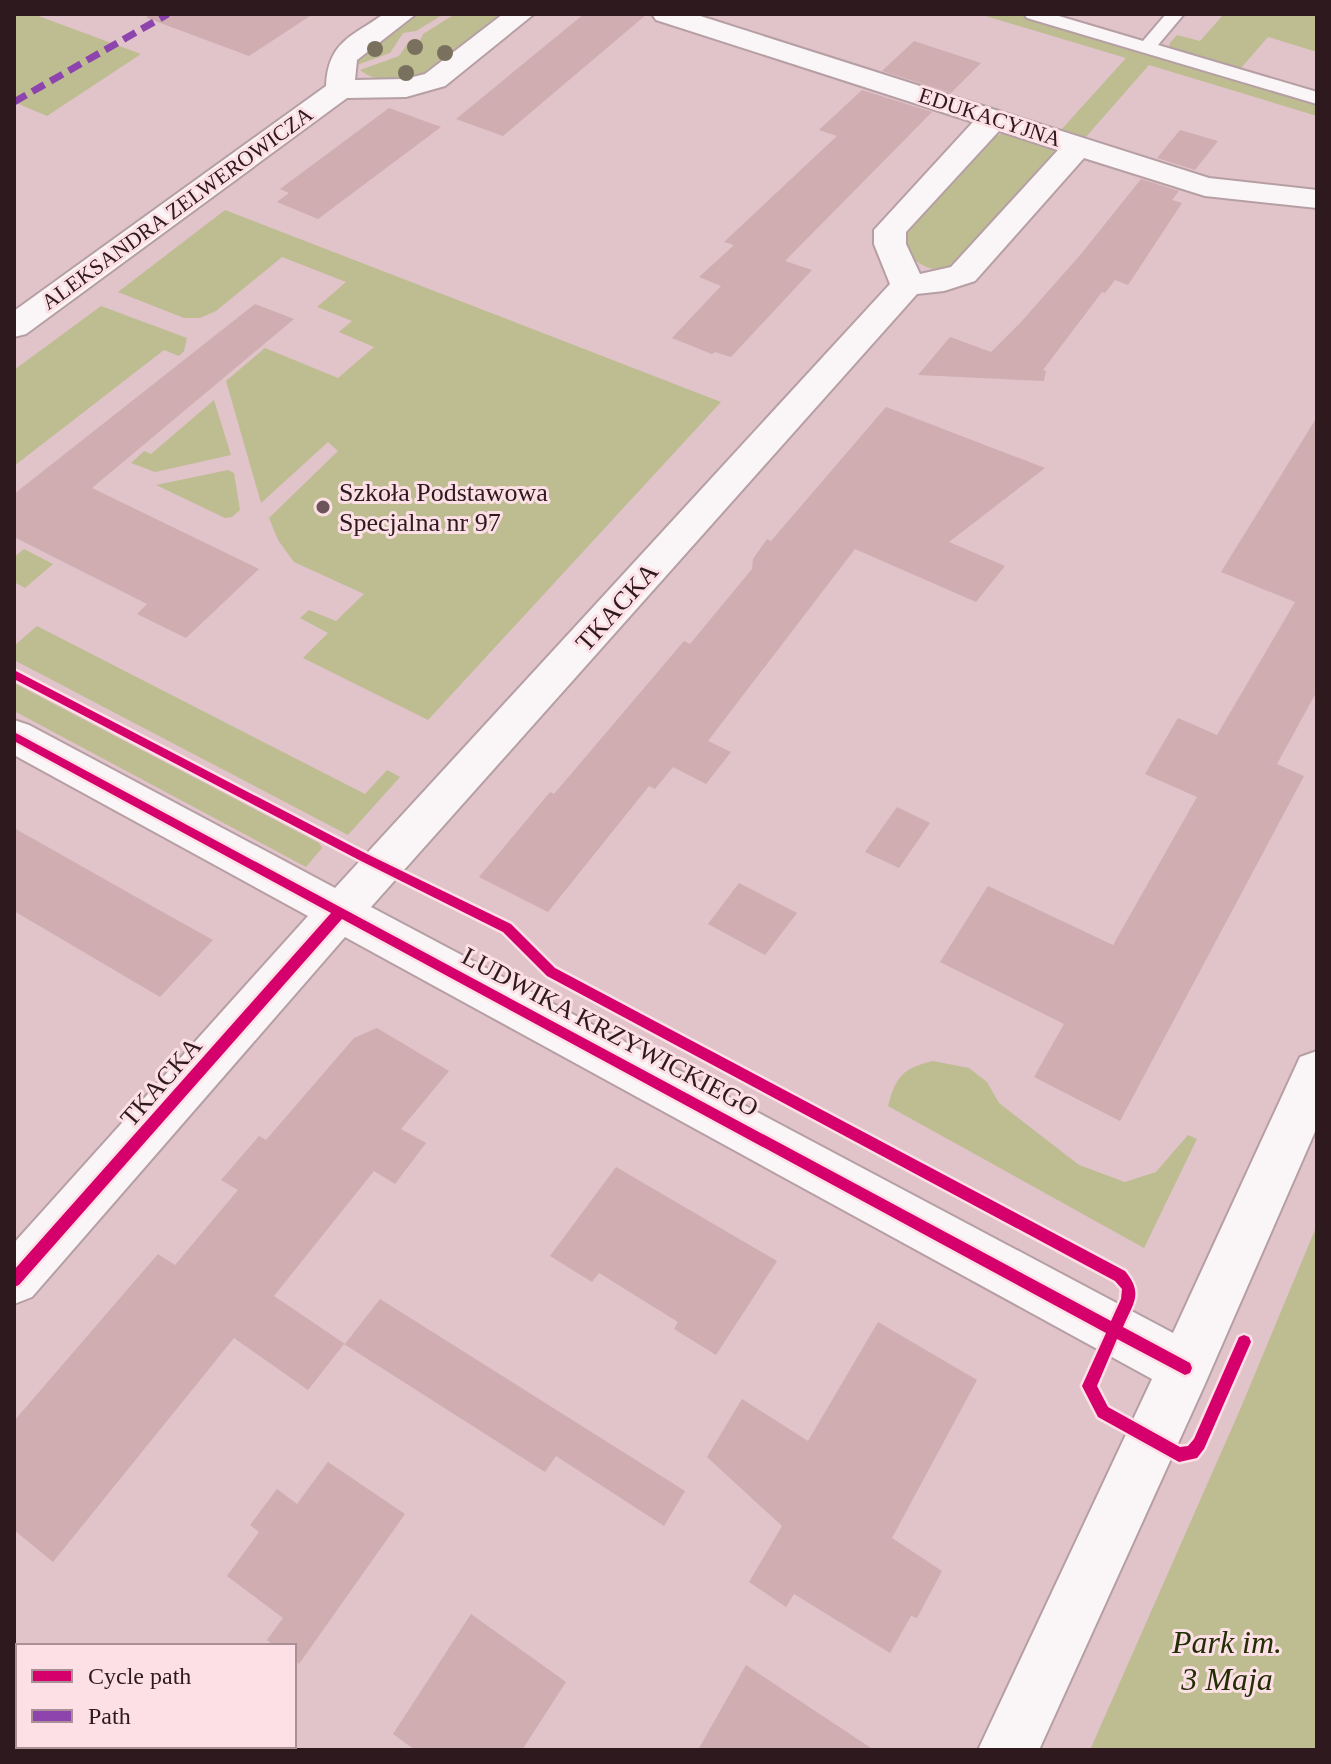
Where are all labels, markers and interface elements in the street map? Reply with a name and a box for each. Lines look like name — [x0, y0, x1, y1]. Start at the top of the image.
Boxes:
street label: EDUKACYJNA — [916, 82, 1064, 152]
street label: ALEKSANDRA ZELWEROWICZA — [37, 101, 317, 315]
place label: Szkoła Podstawowa Specjalna nr 97 — [339, 478, 548, 537]
marker: Szkoła Podstawowa Specjalna nr 97 — [314, 498, 332, 516]
street label: TKACKA — [570, 557, 664, 657]
street label: LUDWIKA KRZYWICKIEGO — [457, 941, 763, 1123]
street label: TKACKA — [115, 1031, 208, 1132]
park label: Park im. 3 Maja — [1171, 1624, 1282, 1697]
legend — [16, 1644, 296, 1748]
text: Cycle path — [88, 1663, 191, 1689]
text: Path — [88, 1703, 131, 1729]

